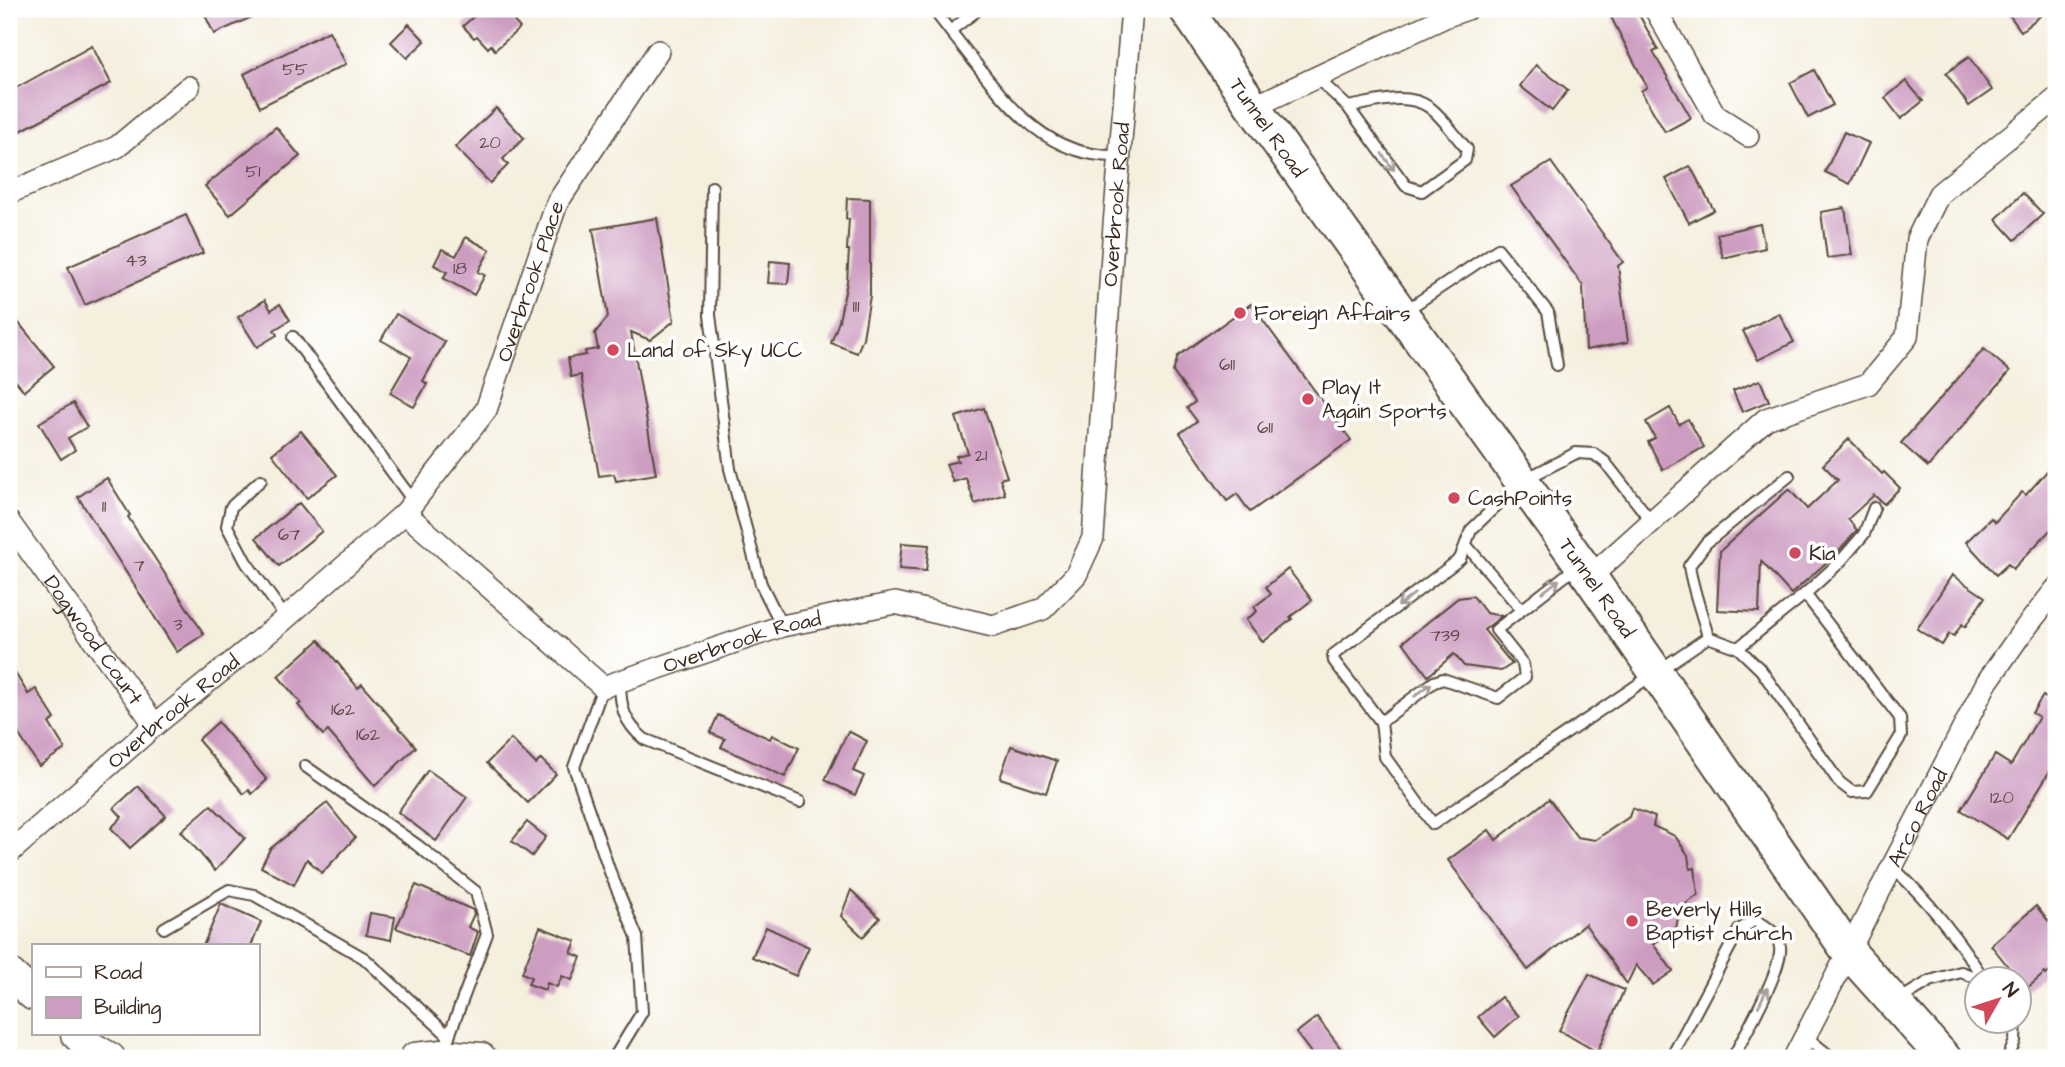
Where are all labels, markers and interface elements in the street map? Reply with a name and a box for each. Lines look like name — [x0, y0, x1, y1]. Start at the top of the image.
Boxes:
house number: 55 — [282, 57, 308, 82]
street label: Tunnel Road — [1223, 72, 1314, 183]
street label: Overbrook Road — [1095, 121, 1137, 287]
house number: 20 — [479, 130, 501, 155]
one-way arrow — [1381, 152, 1396, 171]
house number: 51 — [245, 159, 261, 184]
street label: Overbrook Place — [489, 197, 571, 366]
house number: 43 — [125, 248, 147, 273]
house number: 18 — [453, 256, 467, 281]
house number: 111 — [853, 294, 859, 319]
place label: Foreign Affairs — [1254, 299, 1411, 330]
marker: Foreign Affairs — [1232, 305, 1248, 321]
place label: Land of Sky UCC — [627, 336, 803, 367]
marker: Land of Sky UCC — [605, 342, 621, 358]
house number: 611 — [1219, 352, 1235, 377]
place label: Play It Again Sports — [1322, 373, 1447, 428]
marker: Play It Again Sports — [1300, 391, 1316, 407]
house number: 611 — [1257, 415, 1273, 440]
house number: 21 — [975, 443, 987, 468]
place label: CashPoints — [1468, 484, 1572, 513]
marker: CashPoints — [1446, 490, 1462, 506]
house number: 11 — [102, 494, 106, 519]
house number: 67 — [278, 522, 300, 547]
street label: Tunnel Road — [1552, 532, 1642, 644]
place label: Kia — [1809, 539, 1836, 568]
marker: Kia — [1787, 545, 1803, 561]
house number: 7 — [133, 553, 145, 578]
street label: Dogwood Court — [37, 569, 151, 711]
one-way arrow — [1541, 579, 1559, 594]
one-way arrow — [1397, 592, 1416, 607]
street label: Overbrook Road — [659, 604, 824, 680]
house number: 3 — [173, 612, 183, 637]
house number: 739 — [1430, 623, 1460, 648]
street label: Overbrook Road — [101, 647, 246, 775]
one-way arrow — [1413, 683, 1431, 698]
house number: 162 — [331, 697, 356, 722]
house number: 162 — [356, 722, 381, 747]
street label: Arco Road — [1880, 763, 1955, 872]
house number: 120 — [1990, 785, 2014, 810]
place label: Beverly Hills Baptist church — [1646, 895, 1793, 949]
marker: Beverly Hills Baptist church — [1624, 913, 1640, 929]
legend — [32, 944, 259, 1036]
text: Road — [94, 958, 142, 987]
north arrow — [1964, 965, 2034, 1036]
text: N — [1996, 977, 2024, 1003]
one-way arrow — [1757, 987, 1770, 1008]
text: Building — [94, 993, 162, 1024]

